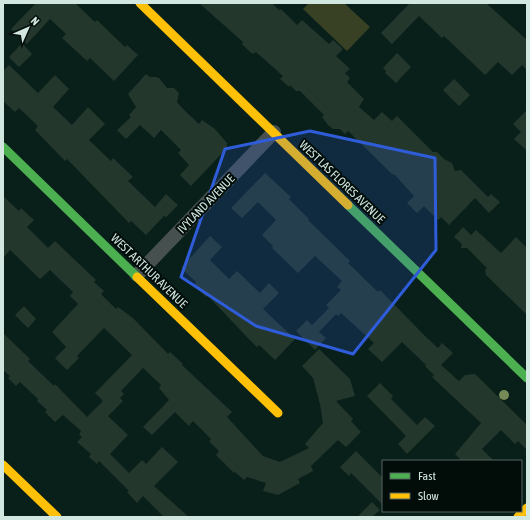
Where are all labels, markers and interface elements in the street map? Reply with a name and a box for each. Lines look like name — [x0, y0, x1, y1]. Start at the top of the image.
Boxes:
north arrow — [8, 8, 48, 48]
text: N — [29, 14, 42, 27]
street label: WEST LAS FLORES AVENUE — [297, 138, 387, 226]
street label: IVYLAND AVENUE — [175, 172, 237, 236]
street label: WEST ARTHUR AVENUE — [108, 231, 190, 311]
legend — [382, 460, 522, 512]
text: Fast — [418, 469, 436, 483]
text: Slow — [418, 489, 439, 503]

